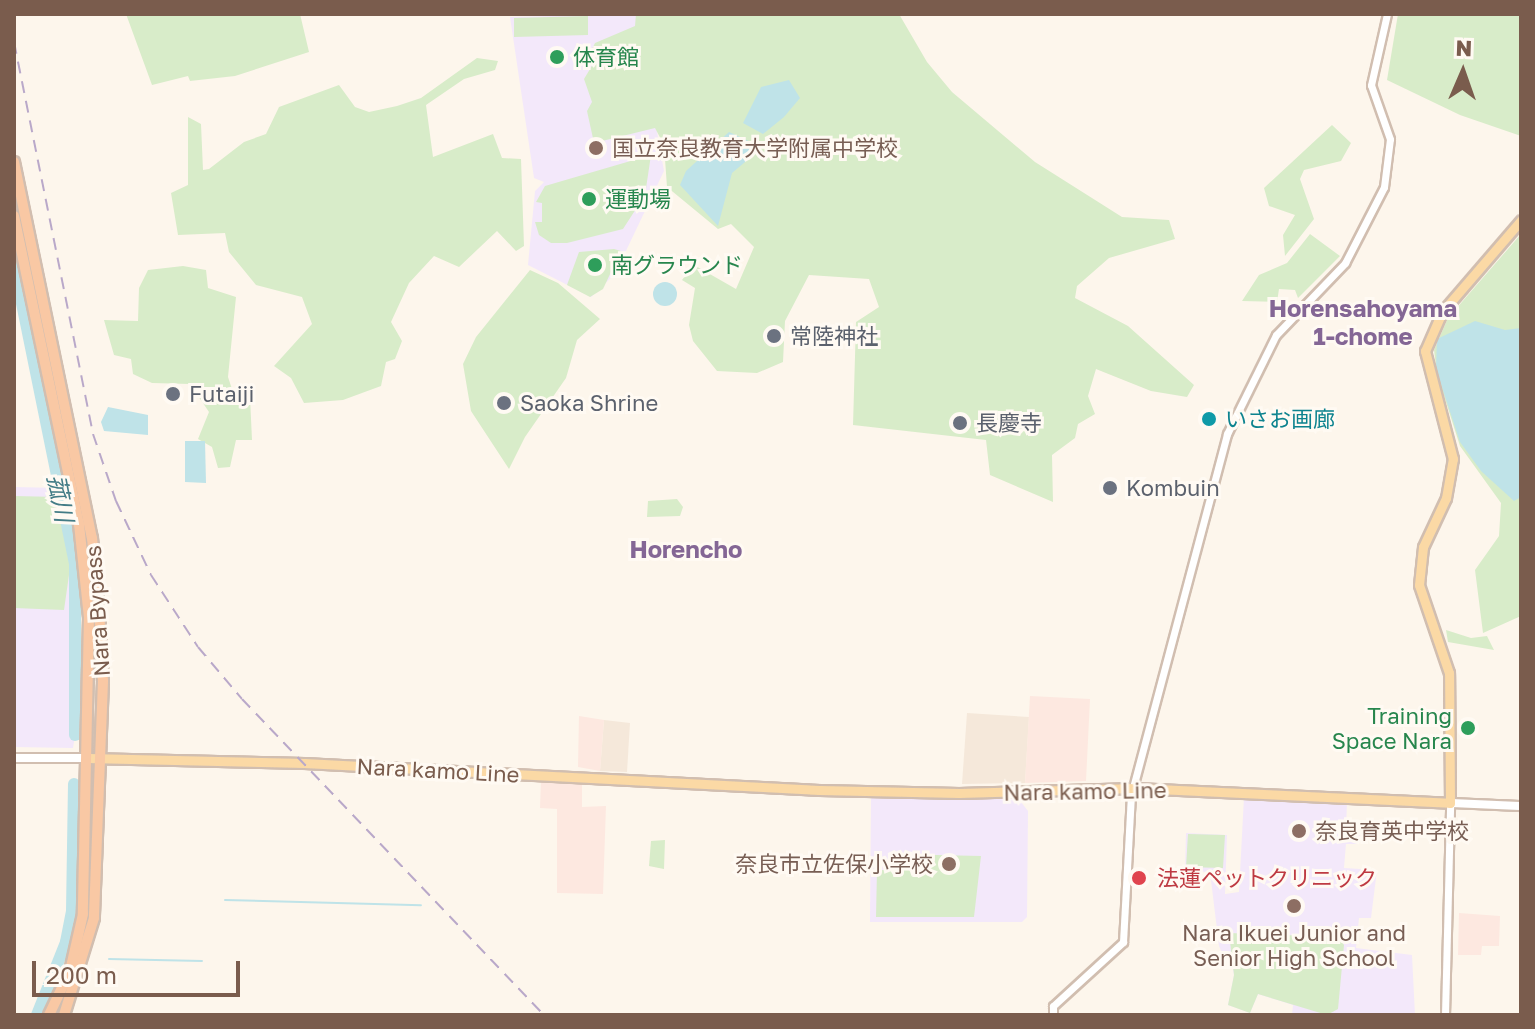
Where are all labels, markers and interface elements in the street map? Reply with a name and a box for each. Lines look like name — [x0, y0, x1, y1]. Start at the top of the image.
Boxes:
north arrow — [1423, 32, 1503, 112]
text: N — [1455, 34, 1473, 61]
place label: 体育館 — [573, 44, 639, 70]
marker: 体育館 — [548, 48, 566, 66]
place label: 国立奈良教育大学附属中学校 — [612, 135, 898, 161]
marker: 国立奈良教育大学附属中学校 — [587, 139, 605, 157]
place label: 運動場 — [605, 186, 671, 212]
marker: 運動場 — [580, 190, 598, 208]
place label: 南グラウンド — [611, 252, 743, 278]
marker: 南グラウンド — [586, 256, 604, 274]
district label: Horensahoyama 1-chome — [1269, 294, 1457, 350]
place label: 常陸神社 — [790, 323, 878, 349]
marker: 常陸神社 — [765, 327, 783, 345]
place label: Futaiji — [189, 381, 254, 407]
marker: Futaiji — [164, 385, 182, 403]
place label: Saoka Shrine — [520, 390, 658, 416]
marker: Saoka Shrine — [495, 394, 513, 412]
place label: いさお画廊 — [1225, 406, 1335, 432]
place label: 長慶寺 — [976, 410, 1042, 436]
marker: いさお画廊 — [1200, 410, 1218, 428]
marker: 長慶寺 — [951, 414, 969, 432]
water label: 菰川 — [42, 472, 80, 524]
place label: Kombuin — [1126, 475, 1220, 501]
marker: Kombuin — [1101, 479, 1119, 497]
district label: Horencho — [629, 535, 743, 563]
street label: Nara Bypass — [79, 544, 115, 678]
place label: Training Space Nara — [1332, 702, 1452, 754]
marker: Training Space Nara — [1459, 719, 1477, 737]
street label: Nara kamo Line — [356, 753, 520, 787]
street label: Nara kamo Line — [1003, 776, 1167, 806]
place label: 奈良育英中学校 — [1315, 818, 1469, 844]
marker: 奈良育英中学校 — [1290, 822, 1308, 840]
place label: 奈良市立佐保小学校 — [735, 851, 933, 877]
marker: 奈良市立佐保小学校 — [940, 855, 958, 873]
place label: 法蓮ペットクリニック — [1157, 865, 1377, 891]
marker: 法蓮ペットクリニック — [1128, 867, 1150, 889]
marker: Nara Ikuei Junior and Senior High School — [1285, 897, 1303, 915]
place label: Nara Ikuei Junior and Senior High School — [1182, 919, 1406, 970]
scale bar — [36, 945, 244, 995]
text: 200 m — [46, 960, 117, 989]

